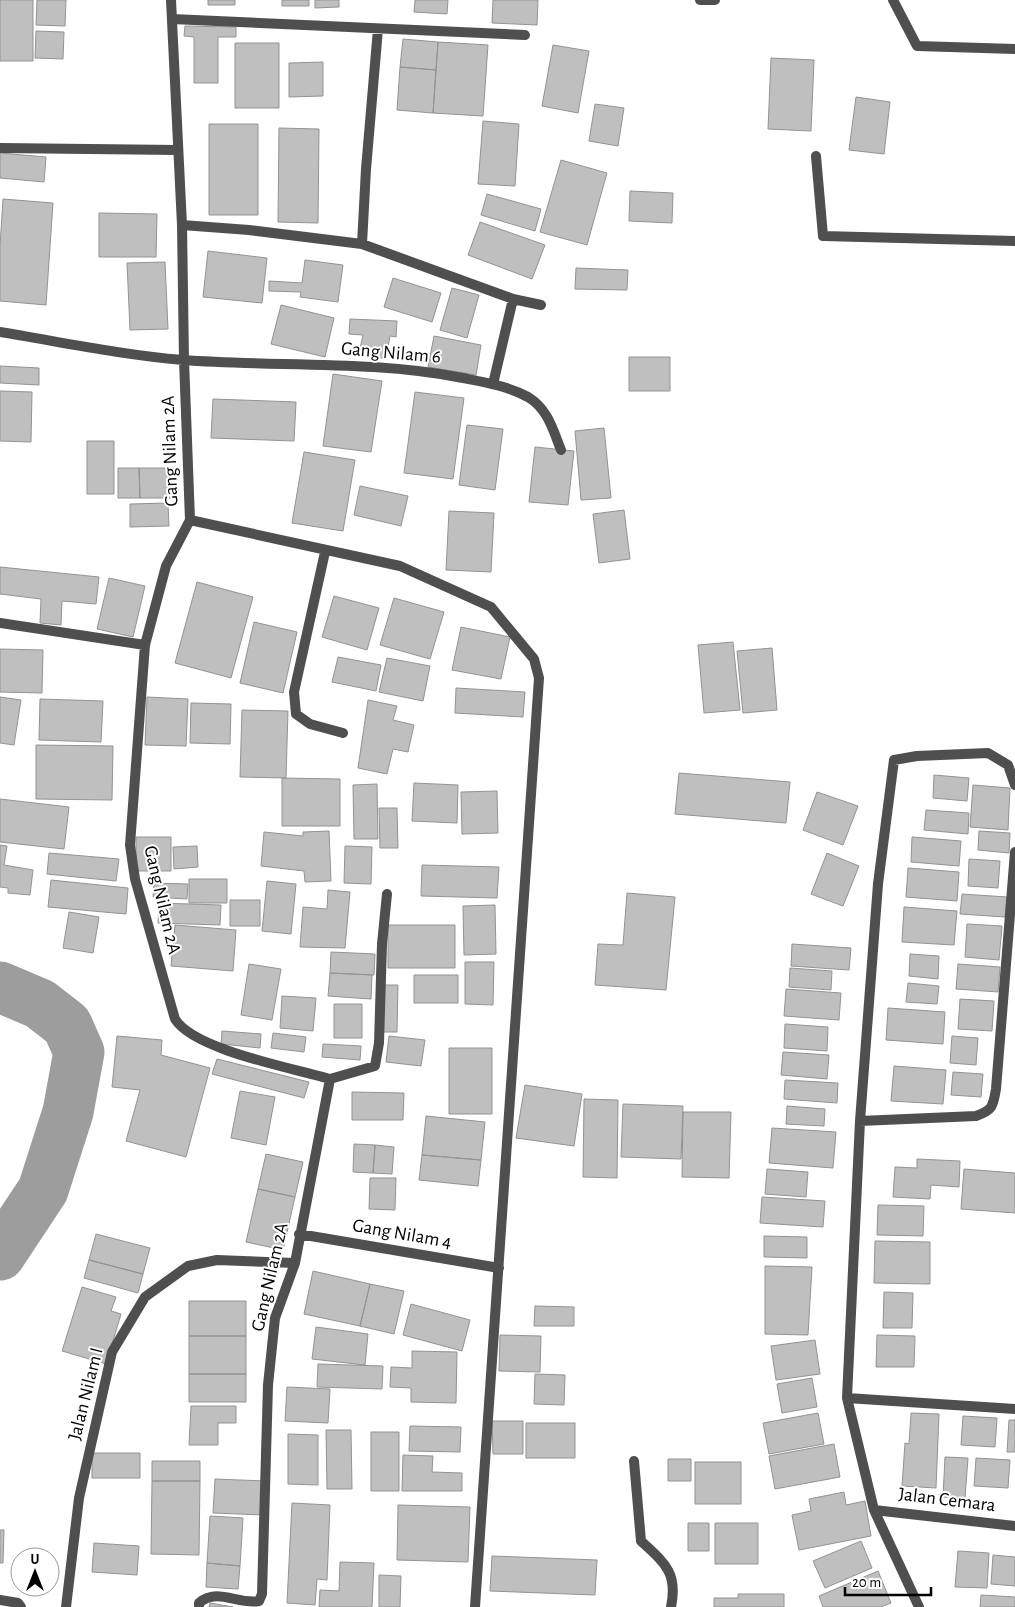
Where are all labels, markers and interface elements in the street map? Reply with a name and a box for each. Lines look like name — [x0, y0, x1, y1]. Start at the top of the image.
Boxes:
street label: Gang Nilam 6 — [340, 339, 442, 367]
street label: Gang Nilam 2A — [159, 395, 181, 507]
street label: Gang Nilam 2A — [140, 844, 184, 956]
street label: Gang Nilam 4 — [351, 1216, 453, 1252]
street label: Gang Nilam 2A — [248, 1221, 292, 1333]
street label: Jalan Nilam I — [65, 1346, 107, 1442]
street label: Jalan Cemara — [898, 1485, 997, 1515]
north arrow — [10, 1547, 60, 1597]
text: U — [31, 1553, 40, 1567]
scale bar — [845, 1564, 931, 1596]
text: 20 m — [852, 1575, 881, 1590]

